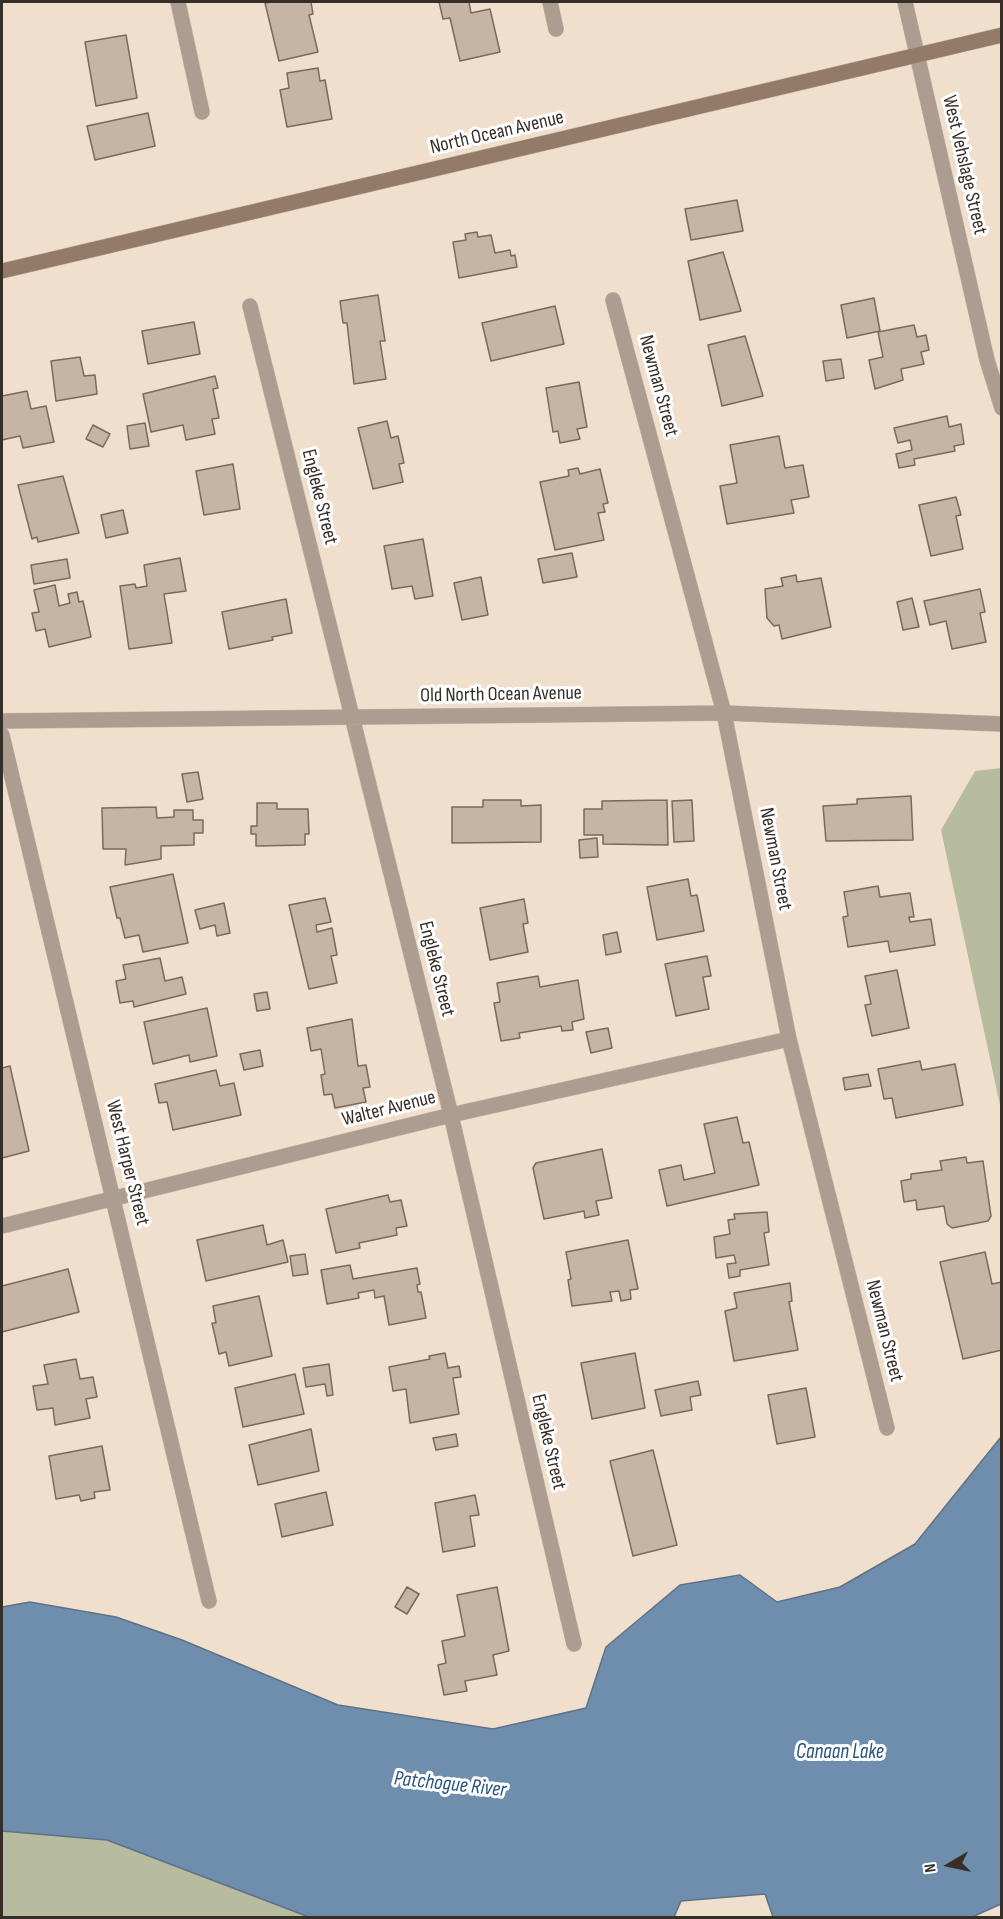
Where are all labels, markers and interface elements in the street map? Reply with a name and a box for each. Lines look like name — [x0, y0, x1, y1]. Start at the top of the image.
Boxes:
street label: West Vehslage Street — [936, 93, 992, 237]
street label: North Ocean Avenue — [428, 106, 566, 160]
street label: Newman Street — [633, 333, 683, 439]
street label: Engleke Street — [296, 447, 342, 547]
street label: Old North Ocean Avenue — [420, 682, 582, 708]
street label: Newman Street — [753, 806, 797, 912]
street label: Engleke Street — [413, 919, 459, 1019]
street label: Walter Avenue — [340, 1086, 438, 1132]
street label: West Harper Street — [100, 1098, 154, 1228]
street label: Newman Street — [860, 1278, 908, 1384]
street label: Engleke Street — [525, 1392, 571, 1492]
water label: Canaan Lake — [796, 1740, 884, 1766]
water label: Patchogue River — [393, 1767, 507, 1803]
north arrow — [919, 1835, 979, 1895]
text: N — [921, 1862, 941, 1874]

